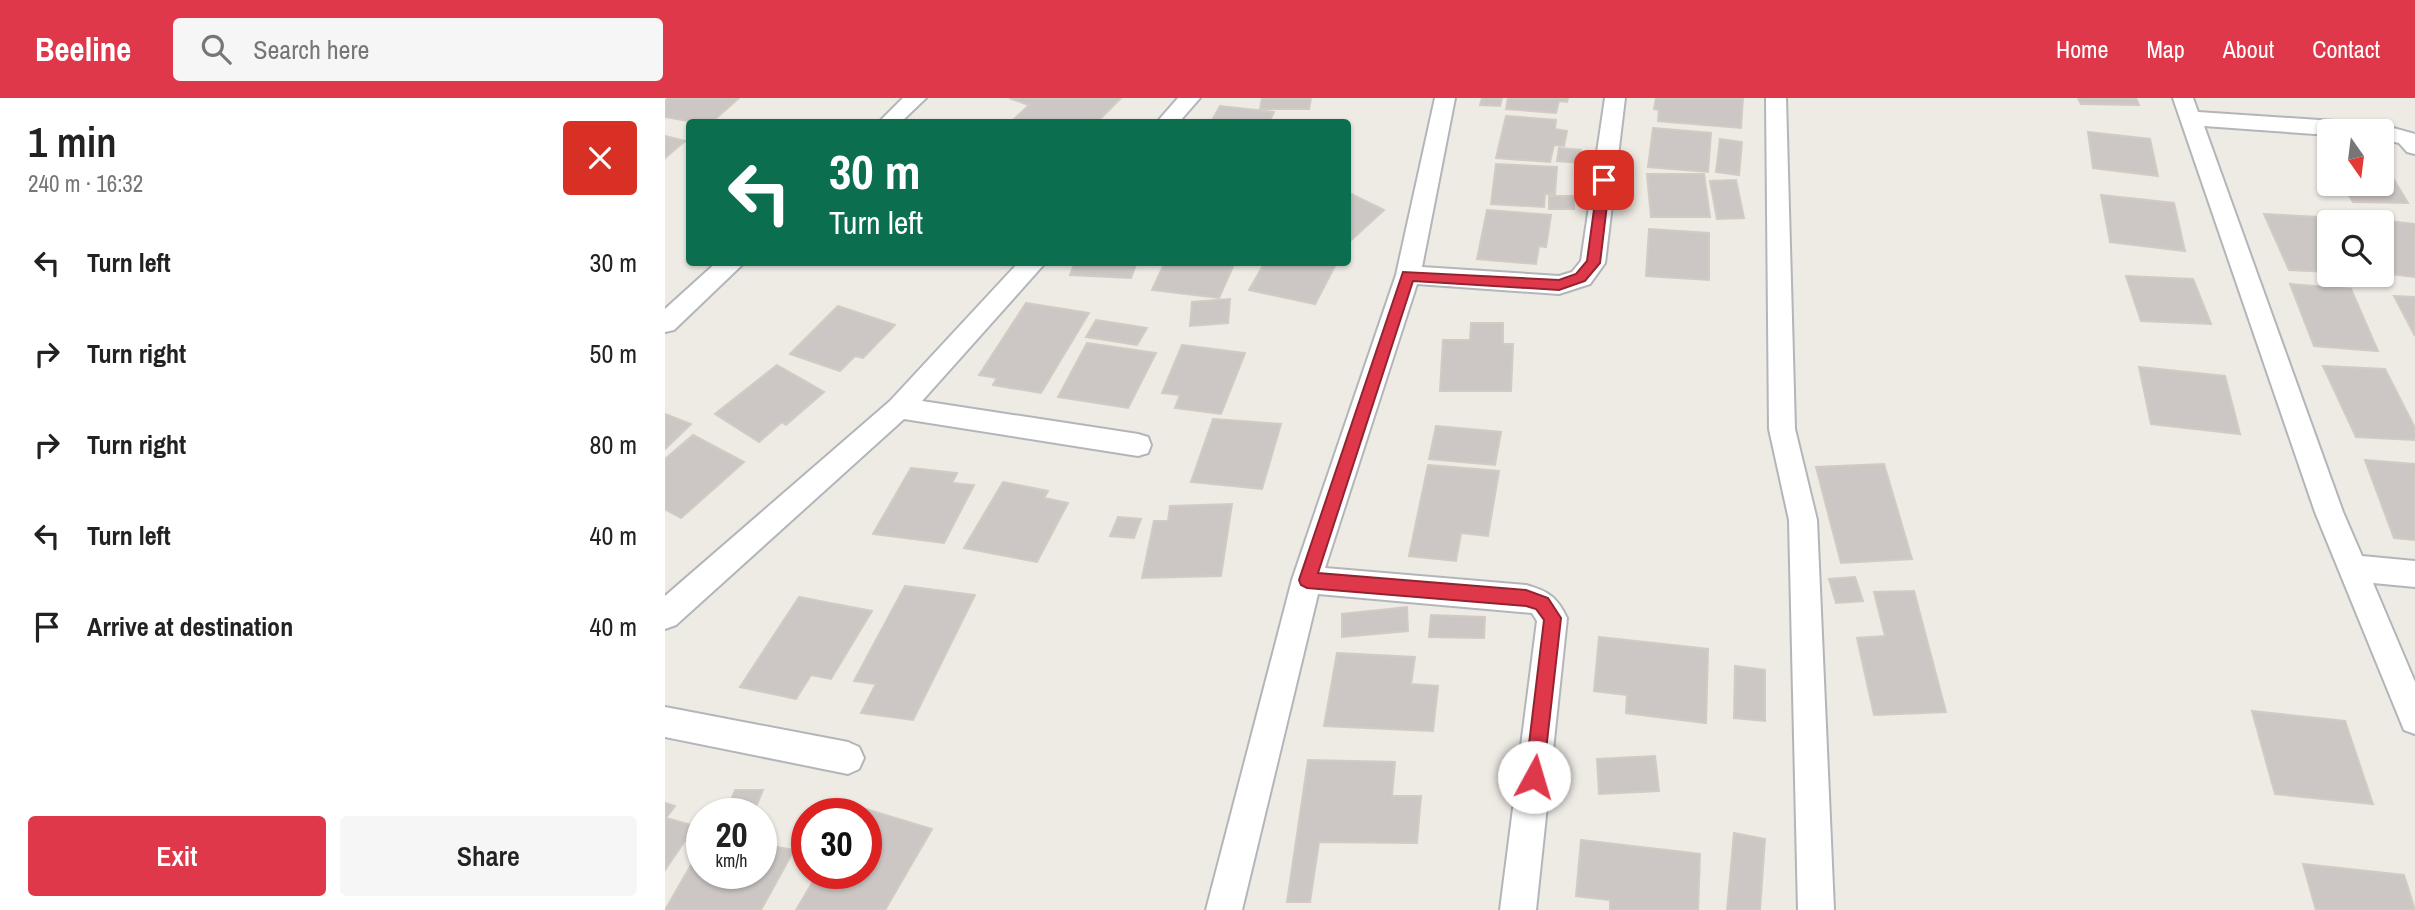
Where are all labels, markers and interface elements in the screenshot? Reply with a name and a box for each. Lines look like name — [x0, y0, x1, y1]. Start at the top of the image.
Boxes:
search box — [173, 18, 663, 81]
text: Beeline — [35, 27, 131, 71]
icon: search — [197, 30, 235, 68]
text: Search here — [253, 32, 369, 67]
text: Home — [2056, 33, 2108, 65]
text: Map — [2146, 33, 2185, 65]
text: About — [2223, 33, 2274, 65]
text: Contact — [2312, 33, 2380, 65]
text: 1 min — [28, 114, 117, 170]
north arrow — [2317, 119, 2394, 196]
map controls — [2317, 119, 2394, 287]
button: close — [563, 121, 637, 195]
text: 30 m — [829, 138, 921, 204]
icon: left — [714, 147, 805, 238]
pin — [1574, 150, 1634, 210]
icon: arrive — [1585, 161, 1623, 199]
text: 240 m · 16:32 — [28, 168, 143, 199]
text: Turn left — [829, 201, 923, 244]
button: search — [2317, 210, 2394, 287]
icon: left — [28, 244, 66, 282]
text: Turn left — [87, 245, 171, 280]
text: 30 m — [590, 245, 637, 280]
icon: right — [28, 335, 66, 373]
text: Turn right — [87, 336, 186, 371]
text: 50 m — [590, 336, 637, 371]
icon: right — [28, 426, 66, 464]
text: Turn right — [87, 427, 186, 462]
text: 80 m — [590, 427, 637, 462]
icon: left — [28, 517, 66, 555]
text: Turn left — [87, 518, 171, 553]
text: 40 m — [590, 518, 637, 553]
icon: arrive — [28, 608, 66, 646]
text: Arrive at destination — [87, 609, 293, 644]
text: 40 m — [590, 609, 637, 644]
position arrow — [1497, 740, 1571, 814]
speed limit sign: 30 — [791, 798, 882, 889]
text: 20 — [716, 811, 747, 858]
button: Exit — [28, 816, 326, 896]
button: Share — [340, 816, 637, 896]
text: km/h — [716, 848, 748, 873]

